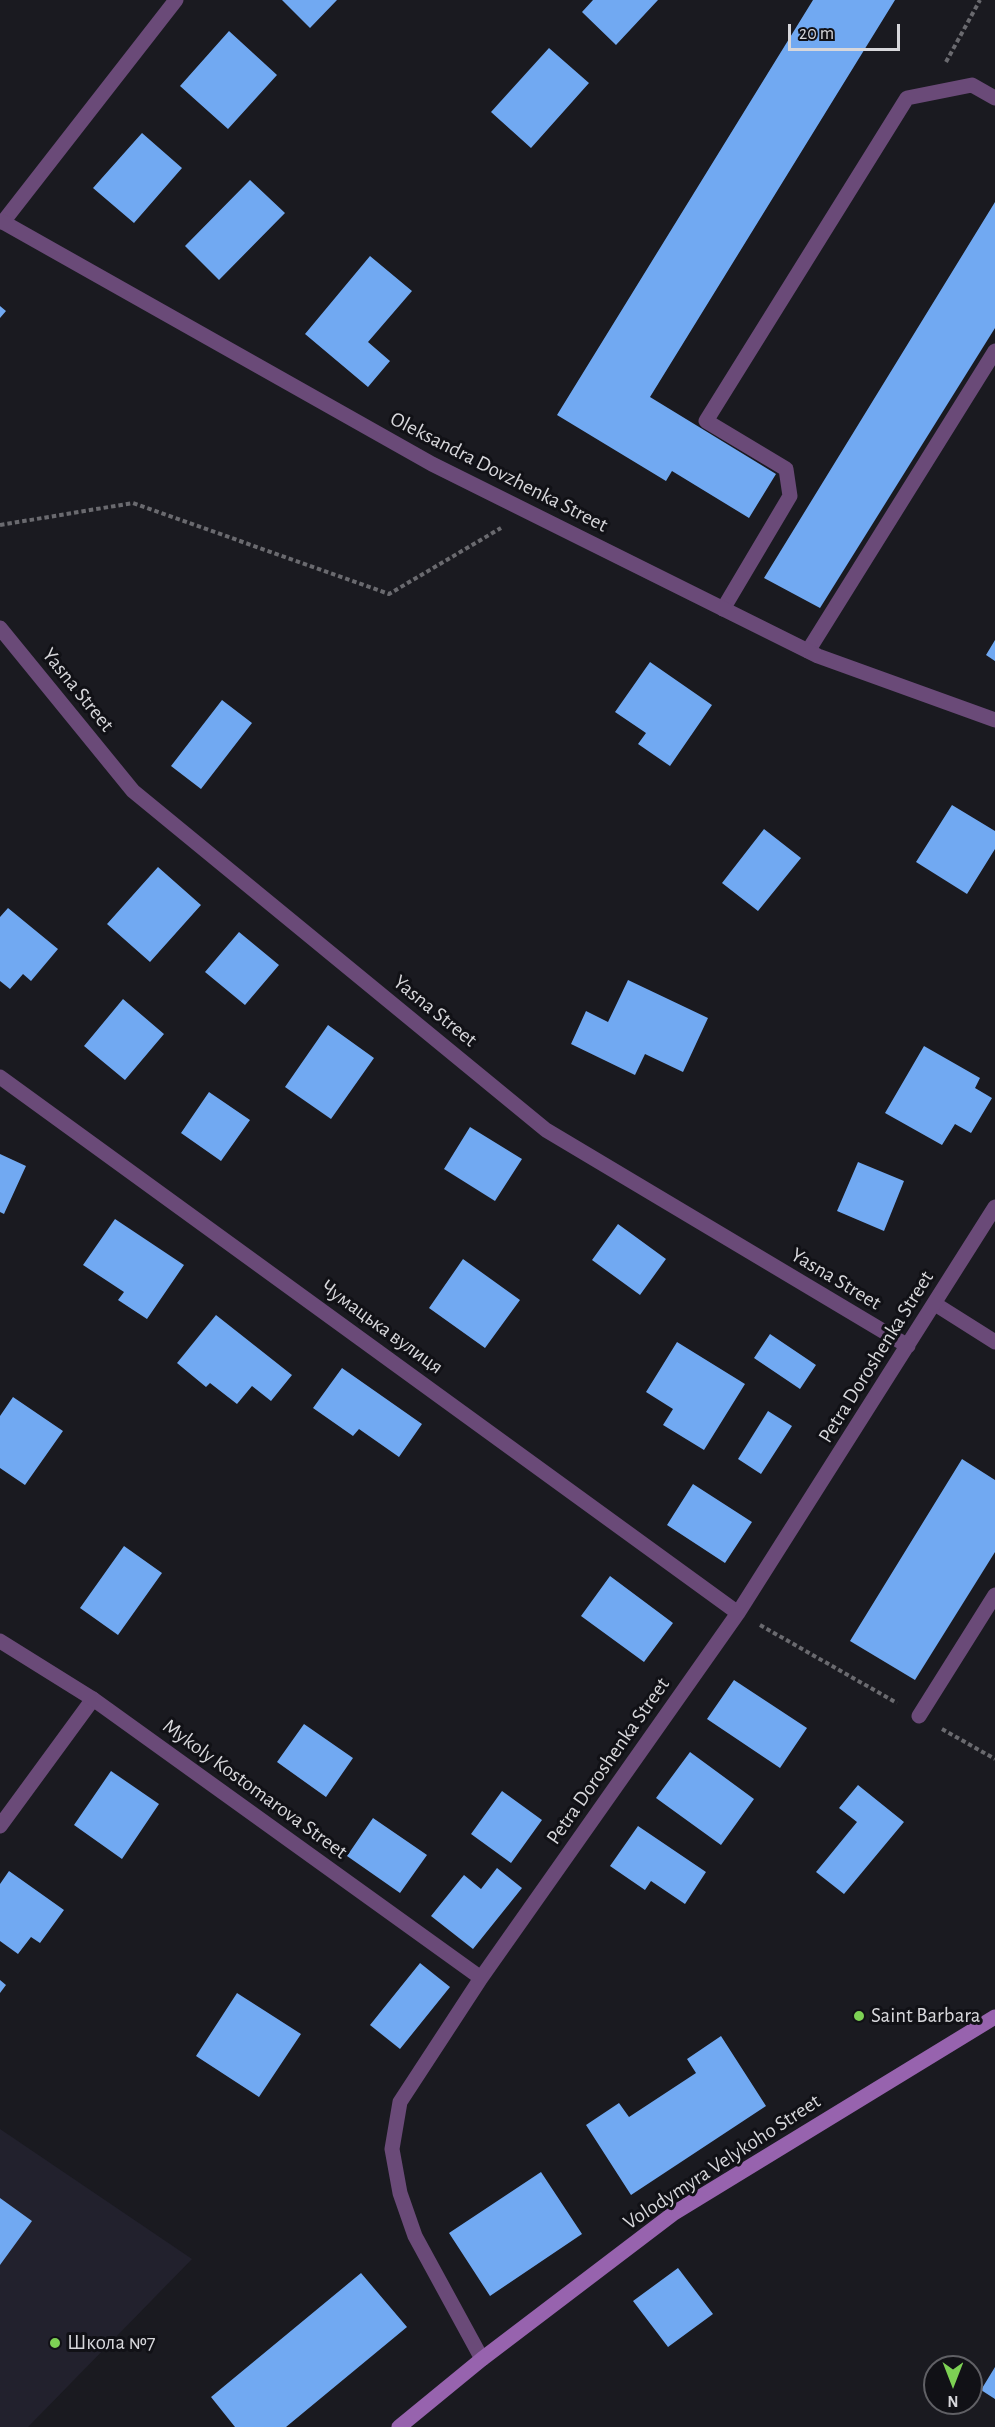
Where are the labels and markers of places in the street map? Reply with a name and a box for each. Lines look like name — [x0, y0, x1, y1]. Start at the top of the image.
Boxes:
place label: Saint Barbara — [871, 2003, 980, 2029]
marker: Saint Barbara — [852, 2009, 866, 2023]
place label: Школа №7 — [67, 2330, 156, 2356]
marker: Школа №7 — [48, 2336, 62, 2350]

